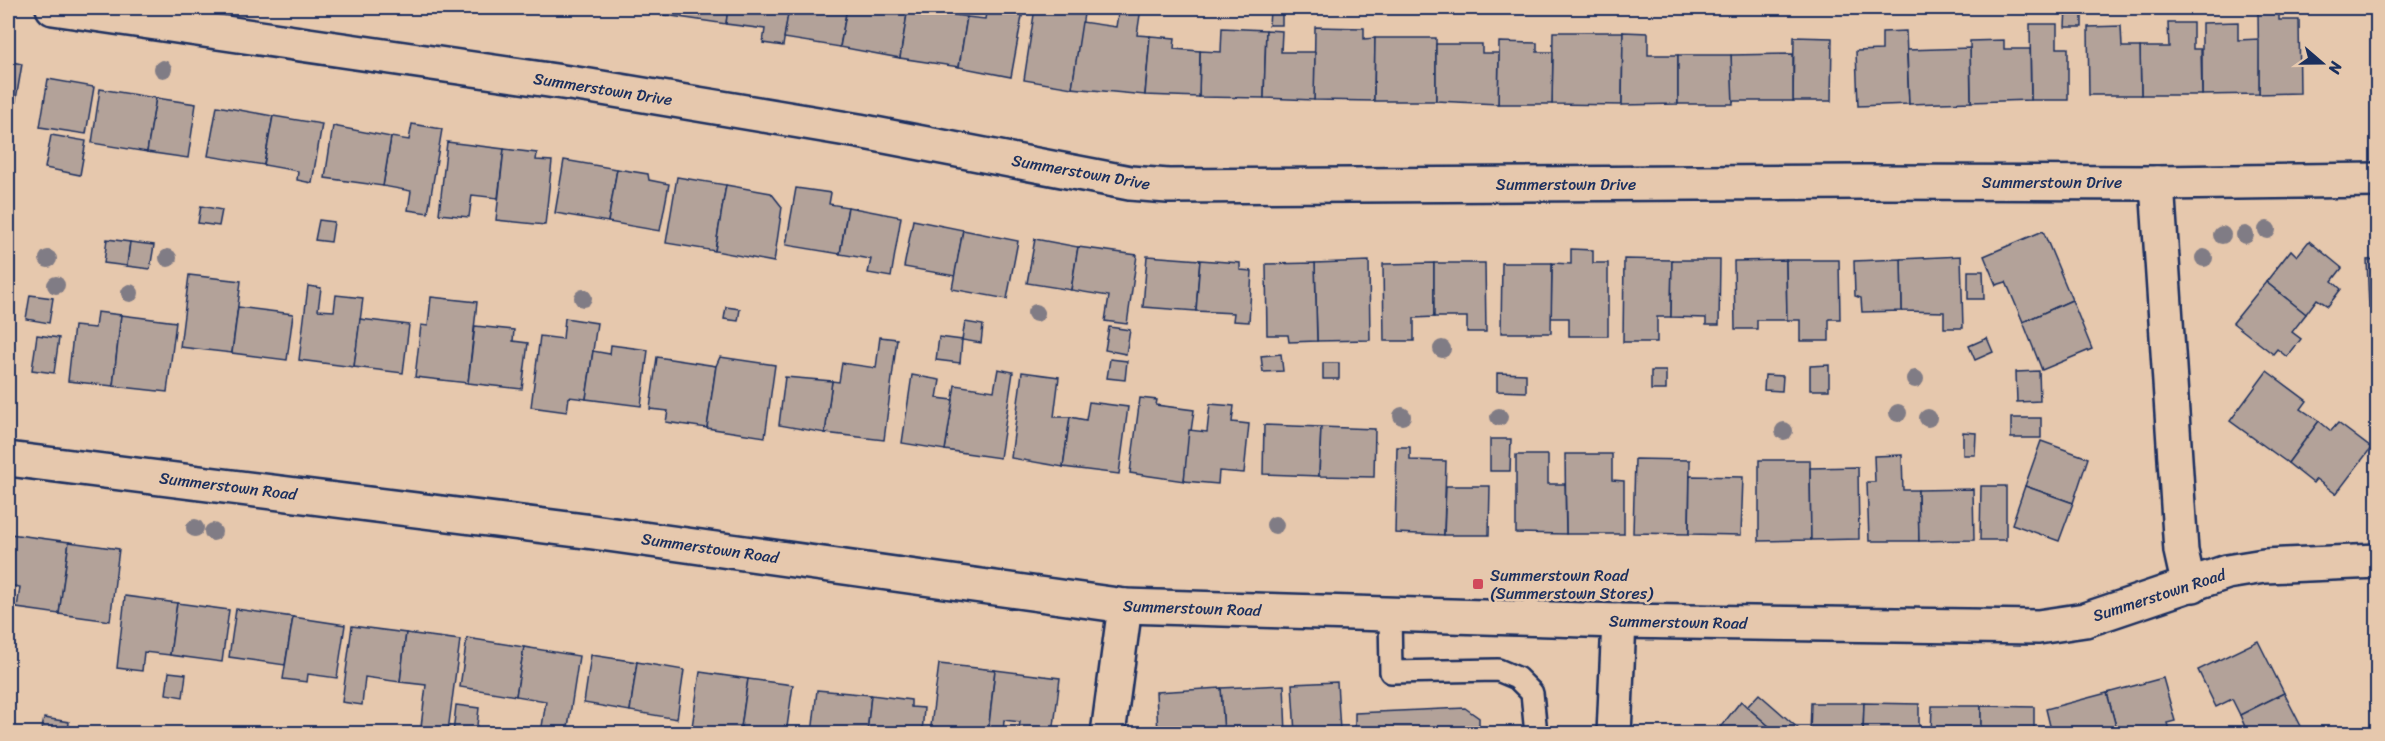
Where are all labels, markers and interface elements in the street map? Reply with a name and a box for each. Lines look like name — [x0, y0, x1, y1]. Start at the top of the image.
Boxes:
north arrow — [2292, 33, 2352, 93]
text: N — [2320, 57, 2351, 79]
street label: Summerstown Drive — [531, 64, 675, 114]
street label: Summerstown Drive — [1009, 146, 1153, 198]
street label: Summerstown Drive — [1982, 168, 2122, 197]
street label: Summerstown Drive — [1496, 170, 1636, 199]
street label: Summerstown Road — [158, 463, 300, 509]
street label: Summerstown Road — [639, 524, 782, 572]
street label: Summerstown Road — [2089, 559, 2231, 630]
place label: Summerstown Road (Summerstown Stores) — [1490, 561, 1654, 608]
marker: Summerstown Road (Summerstown Stores) — [1471, 577, 1485, 591]
street label: Summerstown Road — [1122, 591, 1263, 625]
street label: Summerstown Road — [1609, 606, 1749, 638]

